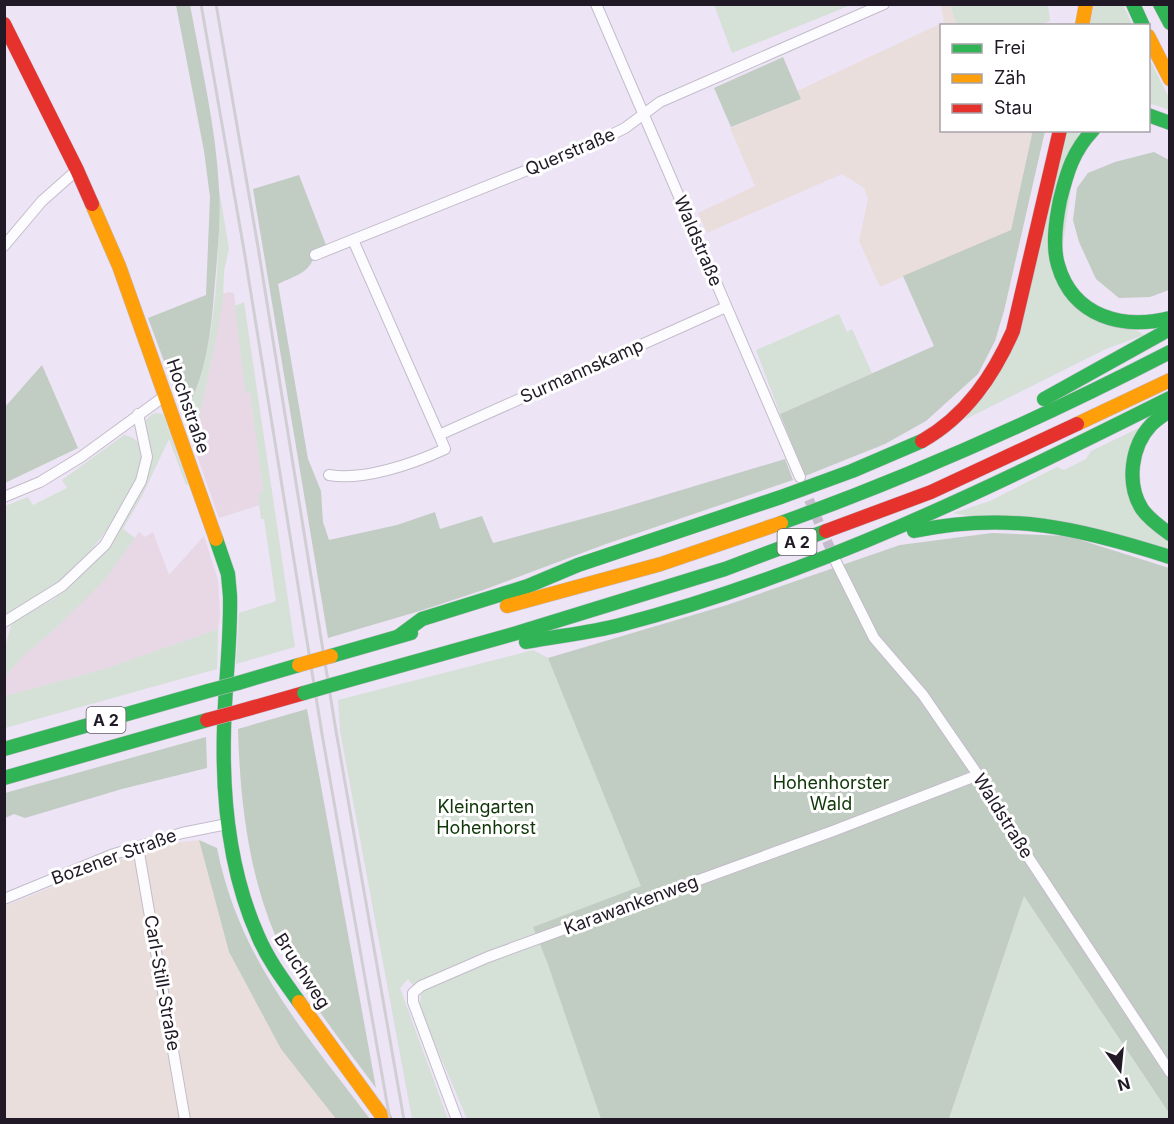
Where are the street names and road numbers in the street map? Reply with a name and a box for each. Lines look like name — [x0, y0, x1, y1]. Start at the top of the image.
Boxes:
street label: Querstraße — [522, 123, 618, 180]
street label: Waldstraße — [670, 192, 727, 289]
street label: Surmannskamp — [517, 334, 647, 407]
street label: Hochstraße — [162, 356, 215, 456]
road number: A 2 — [778, 529, 816, 555]
road number: A 2 — [86, 707, 126, 733]
street label: Waldstraße — [969, 769, 1038, 862]
street label: Bozener Straße — [49, 824, 179, 889]
street label: Karawankenweg — [561, 871, 701, 939]
street label: Carl-Still-Straße — [140, 913, 185, 1053]
street label: Bruchweg — [270, 929, 335, 1013]

